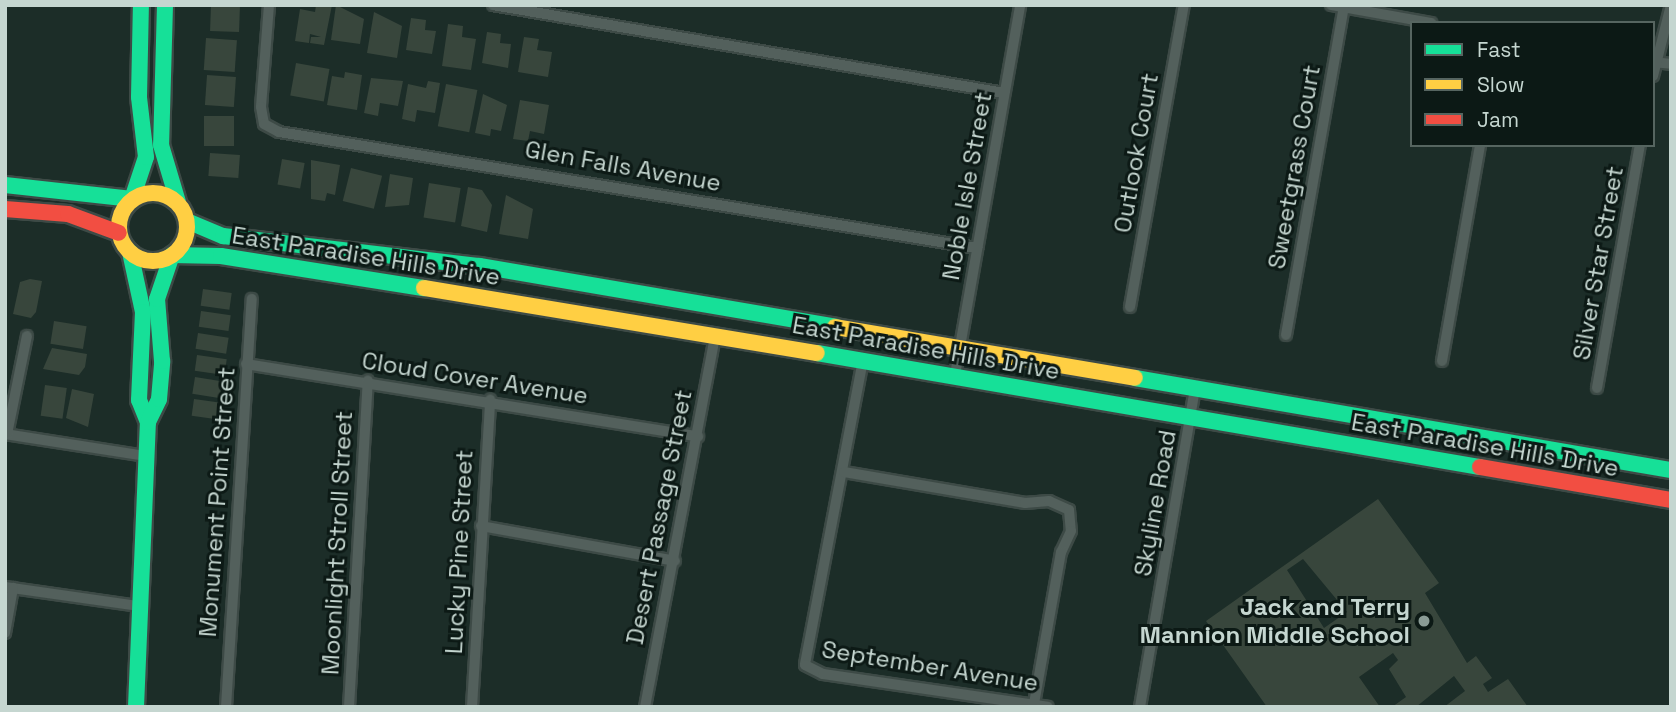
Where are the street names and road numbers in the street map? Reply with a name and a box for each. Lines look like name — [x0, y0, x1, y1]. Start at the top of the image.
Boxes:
street label: Sweetgrass Court — [1262, 63, 1326, 271]
street label: Outlook Court — [1108, 71, 1164, 235]
street label: Noble Isle Street — [936, 90, 998, 282]
street label: Glen Falls Avenue — [523, 135, 723, 197]
street label: Silver Star Street — [1567, 164, 1629, 362]
street label: East Paradise Hills Drive — [230, 221, 502, 291]
street label: East Paradise Hills Drive — [790, 310, 1062, 386]
street label: Cloud Cover Avenue — [360, 346, 590, 410]
street label: Monument Point Street — [193, 366, 241, 638]
street label: Desert Passage Street — [620, 387, 698, 647]
street label: East Paradise Hills Drive — [1349, 407, 1621, 483]
street label: Moonlight Stroll Street — [316, 410, 358, 676]
street label: Skyline Road — [1128, 428, 1182, 578]
street label: Lucky Pine Street — [439, 449, 479, 655]
street label: September Avenue — [820, 635, 1040, 697]

